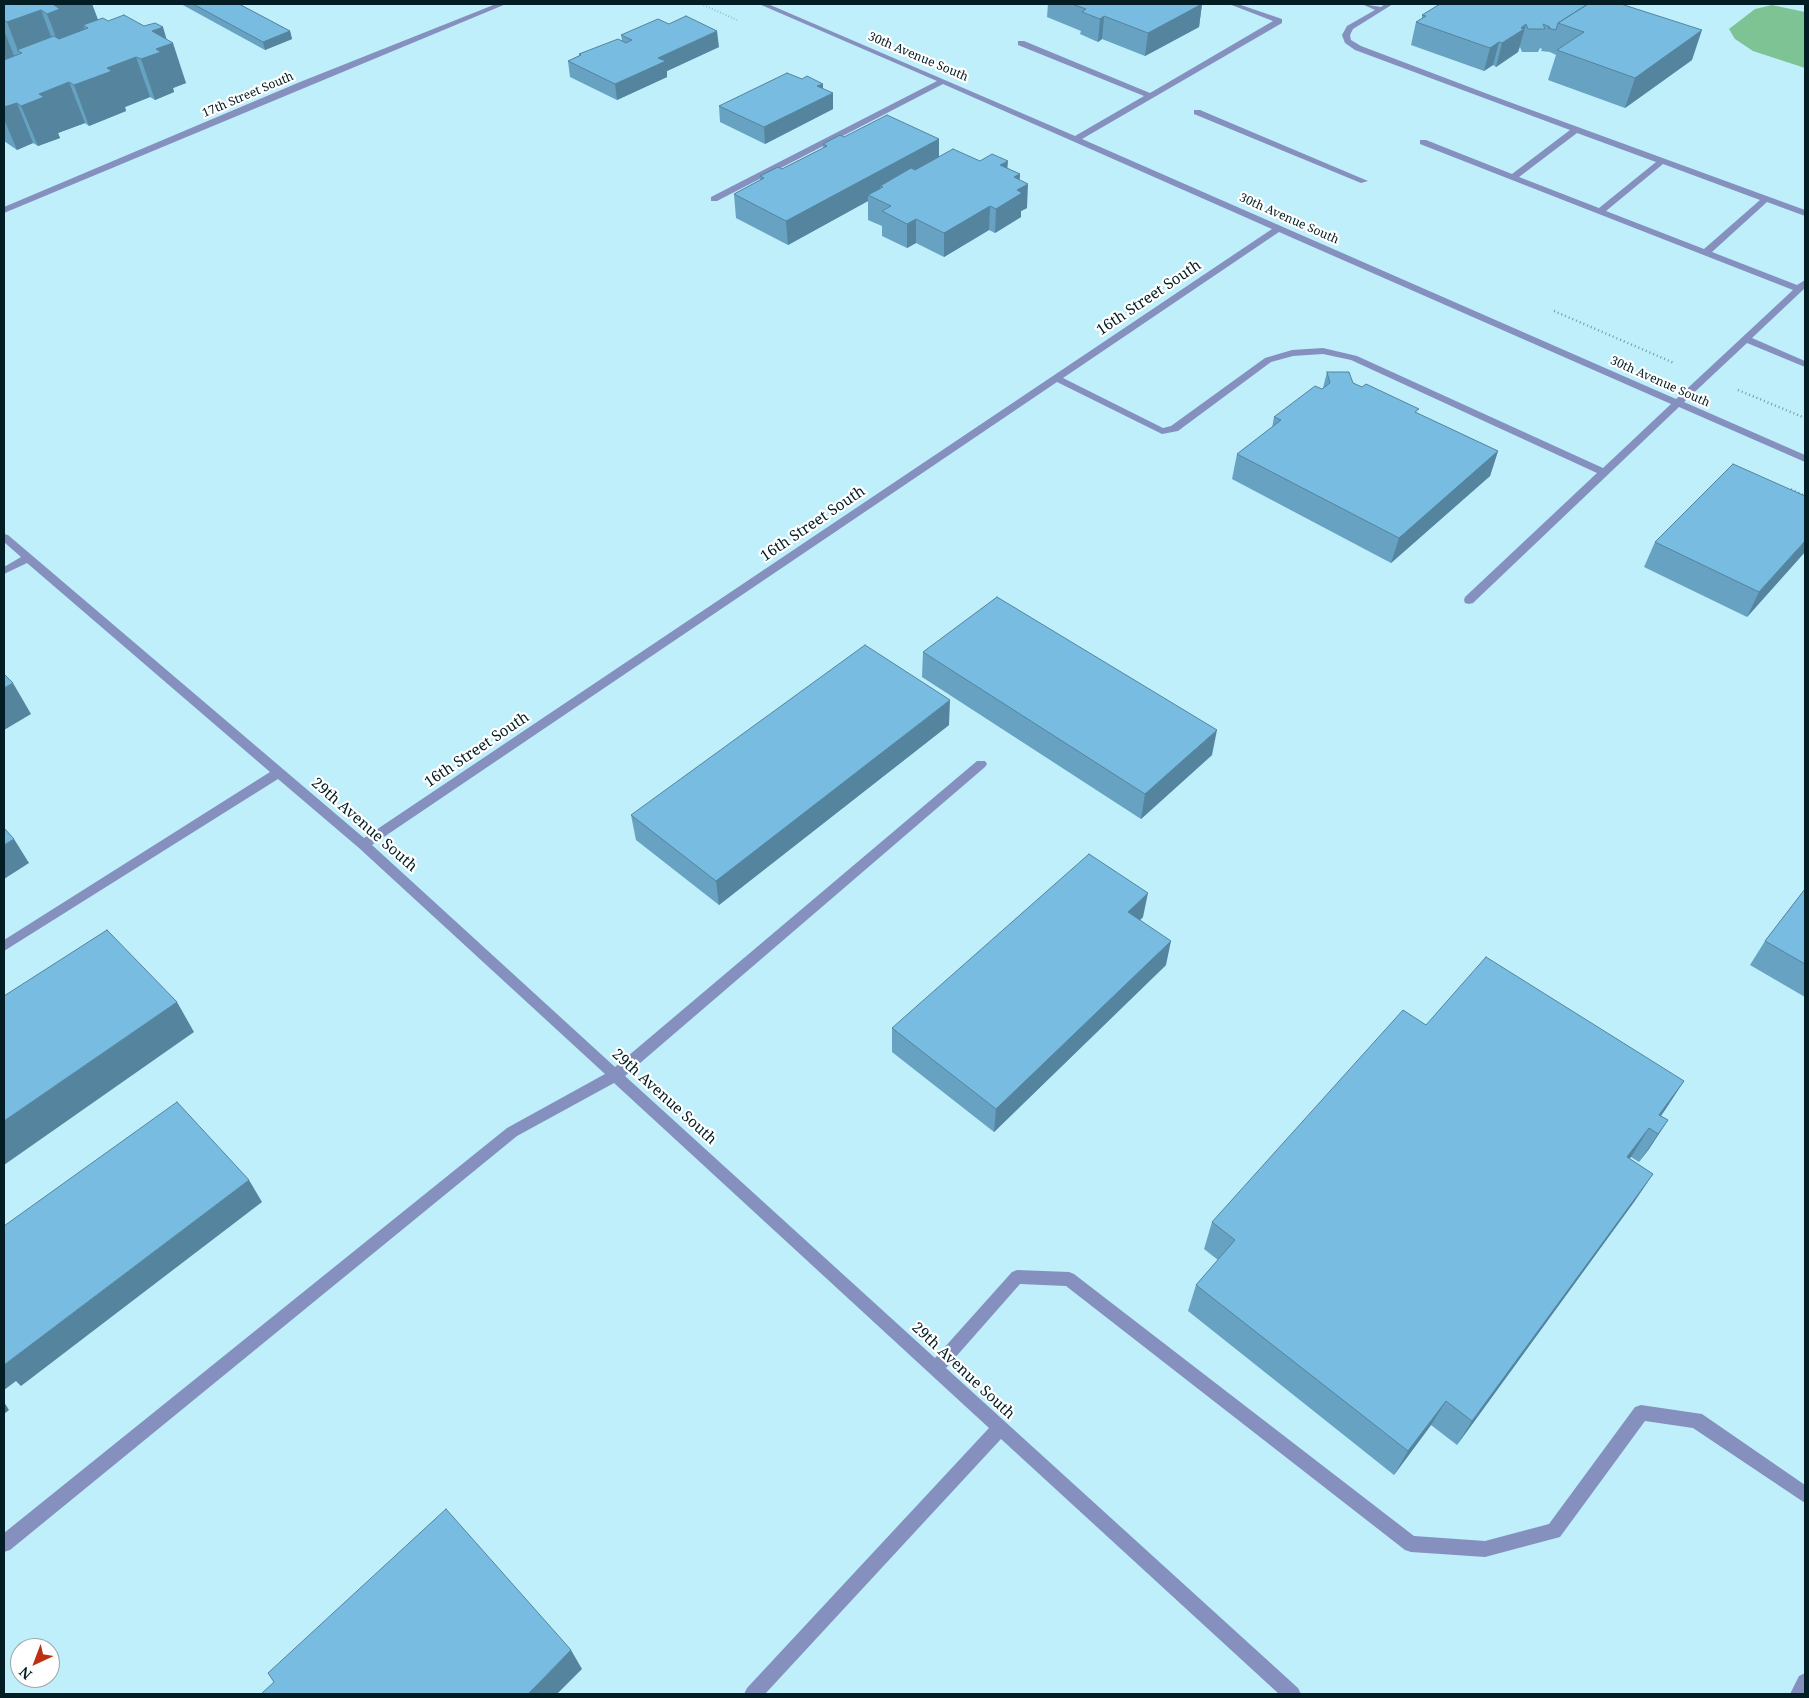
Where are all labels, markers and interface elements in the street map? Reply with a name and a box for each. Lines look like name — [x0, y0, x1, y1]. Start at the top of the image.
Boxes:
street label: 30th Avenue South — [866, 29, 970, 85]
street label: 17th Street South — [200, 69, 296, 121]
street label: 30th Avenue South — [1237, 191, 1341, 247]
street label: 16th Street South — [1093, 256, 1205, 340]
street label: 30th Avenue South — [1608, 354, 1712, 410]
street label: 16th Street South — [757, 482, 869, 566]
street label: 16th Street South — [421, 708, 533, 792]
street label: 29th Avenue South — [307, 774, 421, 876]
street label: 29th Avenue South — [608, 1045, 720, 1149]
street label: 29th Avenue South — [908, 1319, 1018, 1423]
north arrow — [10, 1638, 60, 1688]
text: N — [15, 1663, 36, 1684]

